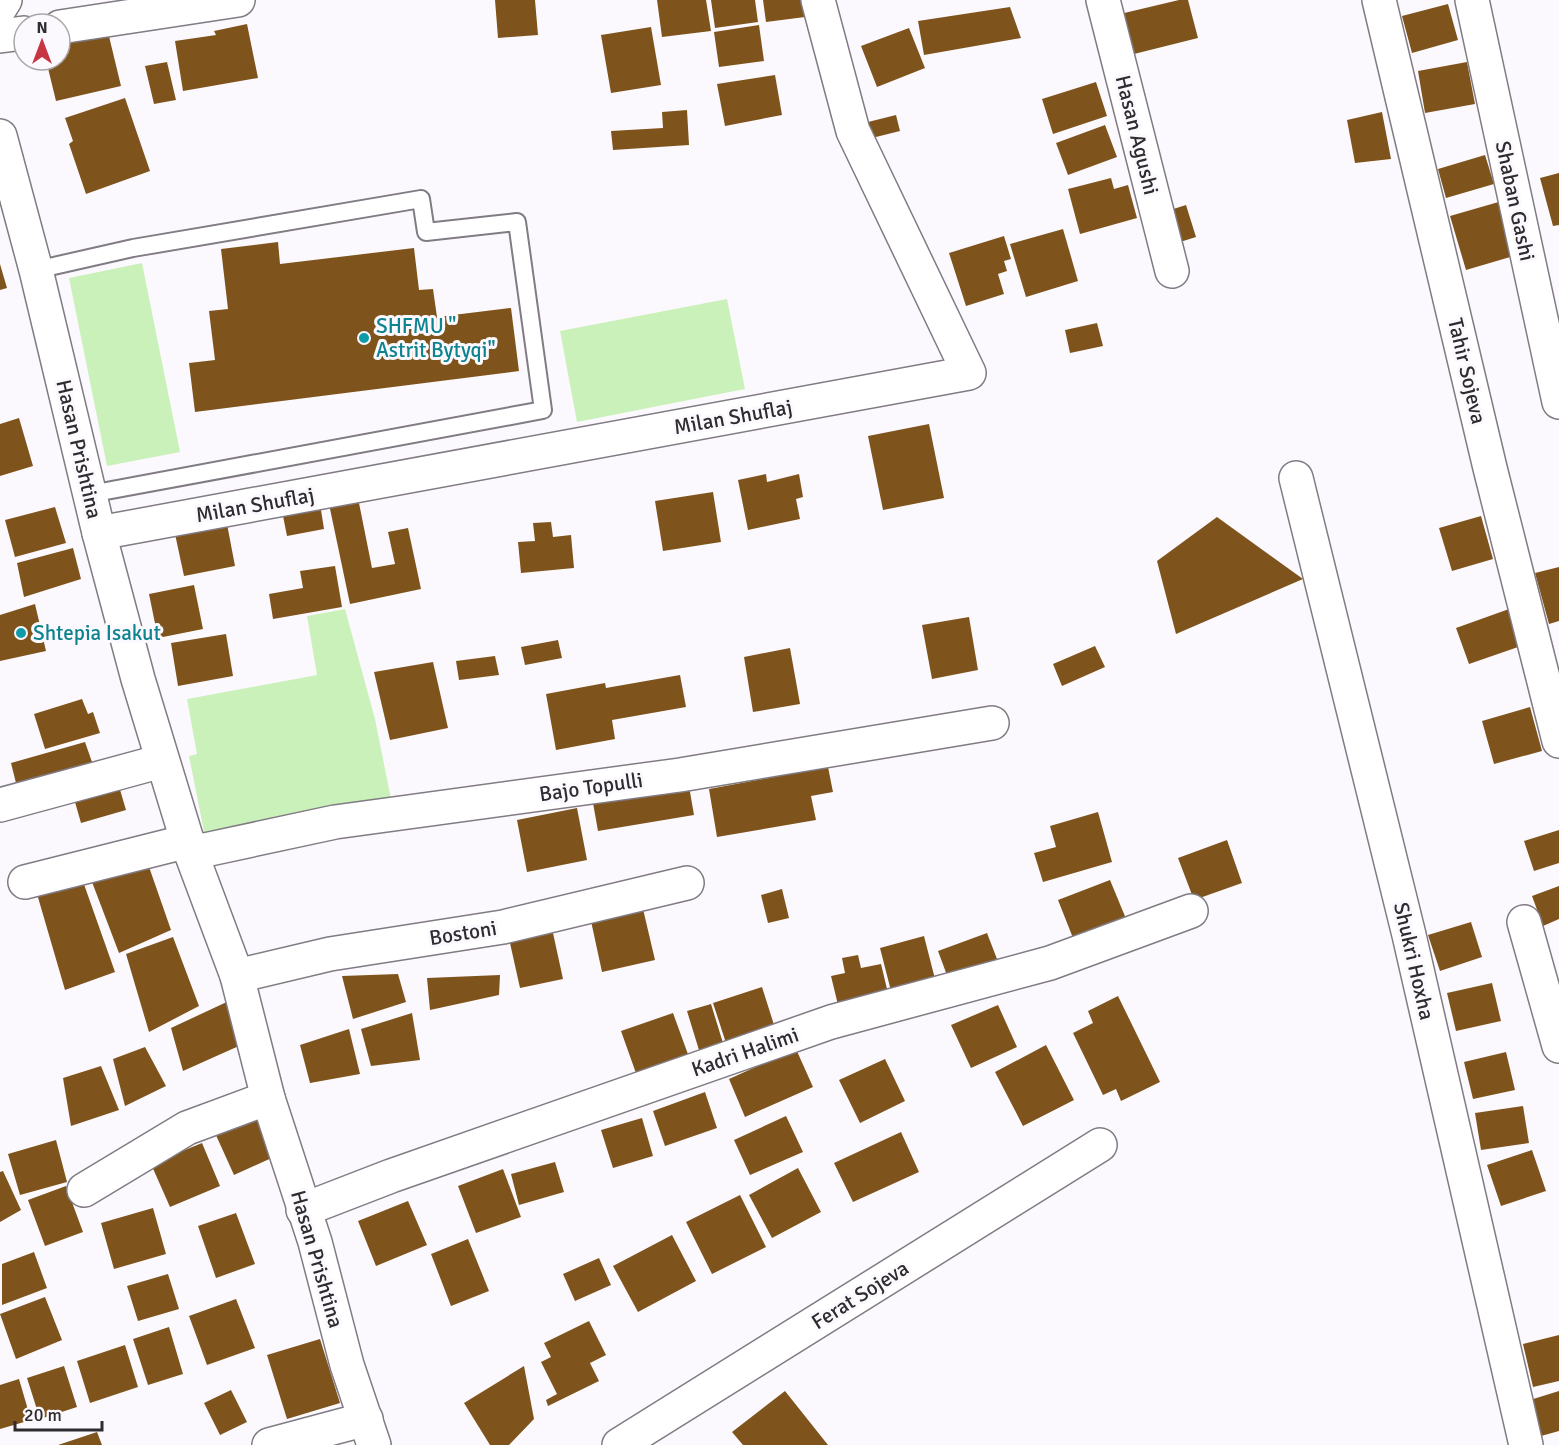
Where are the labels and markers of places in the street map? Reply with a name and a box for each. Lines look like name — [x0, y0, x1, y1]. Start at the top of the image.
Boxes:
place label: SHFMU " Astrit Bytyqi" — [376, 313, 495, 363]
marker: SHFMU " Astrit Bytyqi" — [357, 331, 371, 345]
place label: Shtepia Isakut — [33, 620, 161, 646]
marker: Shtepia Isakut — [14, 626, 28, 640]

